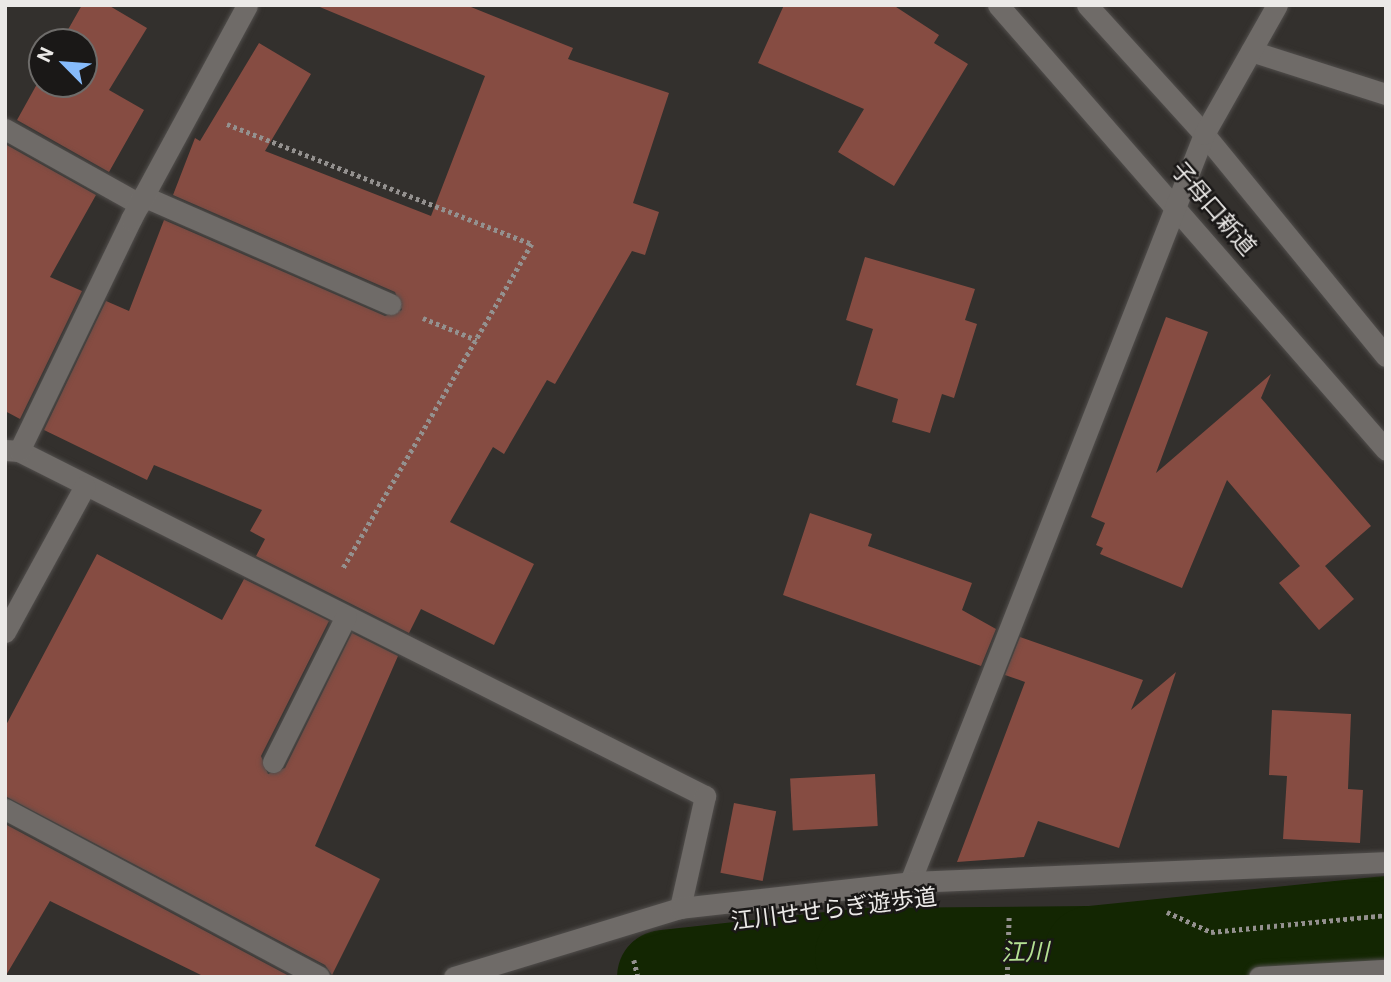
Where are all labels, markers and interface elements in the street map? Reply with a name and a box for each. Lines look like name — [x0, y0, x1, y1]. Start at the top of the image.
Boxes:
north arrow — [28, 28, 98, 98]
text: N — [32, 44, 59, 66]
street label: 子母口新道 — [1165, 157, 1261, 261]
street label: 江川せせらぎ遊歩道 — [730, 884, 938, 936]
water label: 江川 — [1001, 938, 1049, 968]

